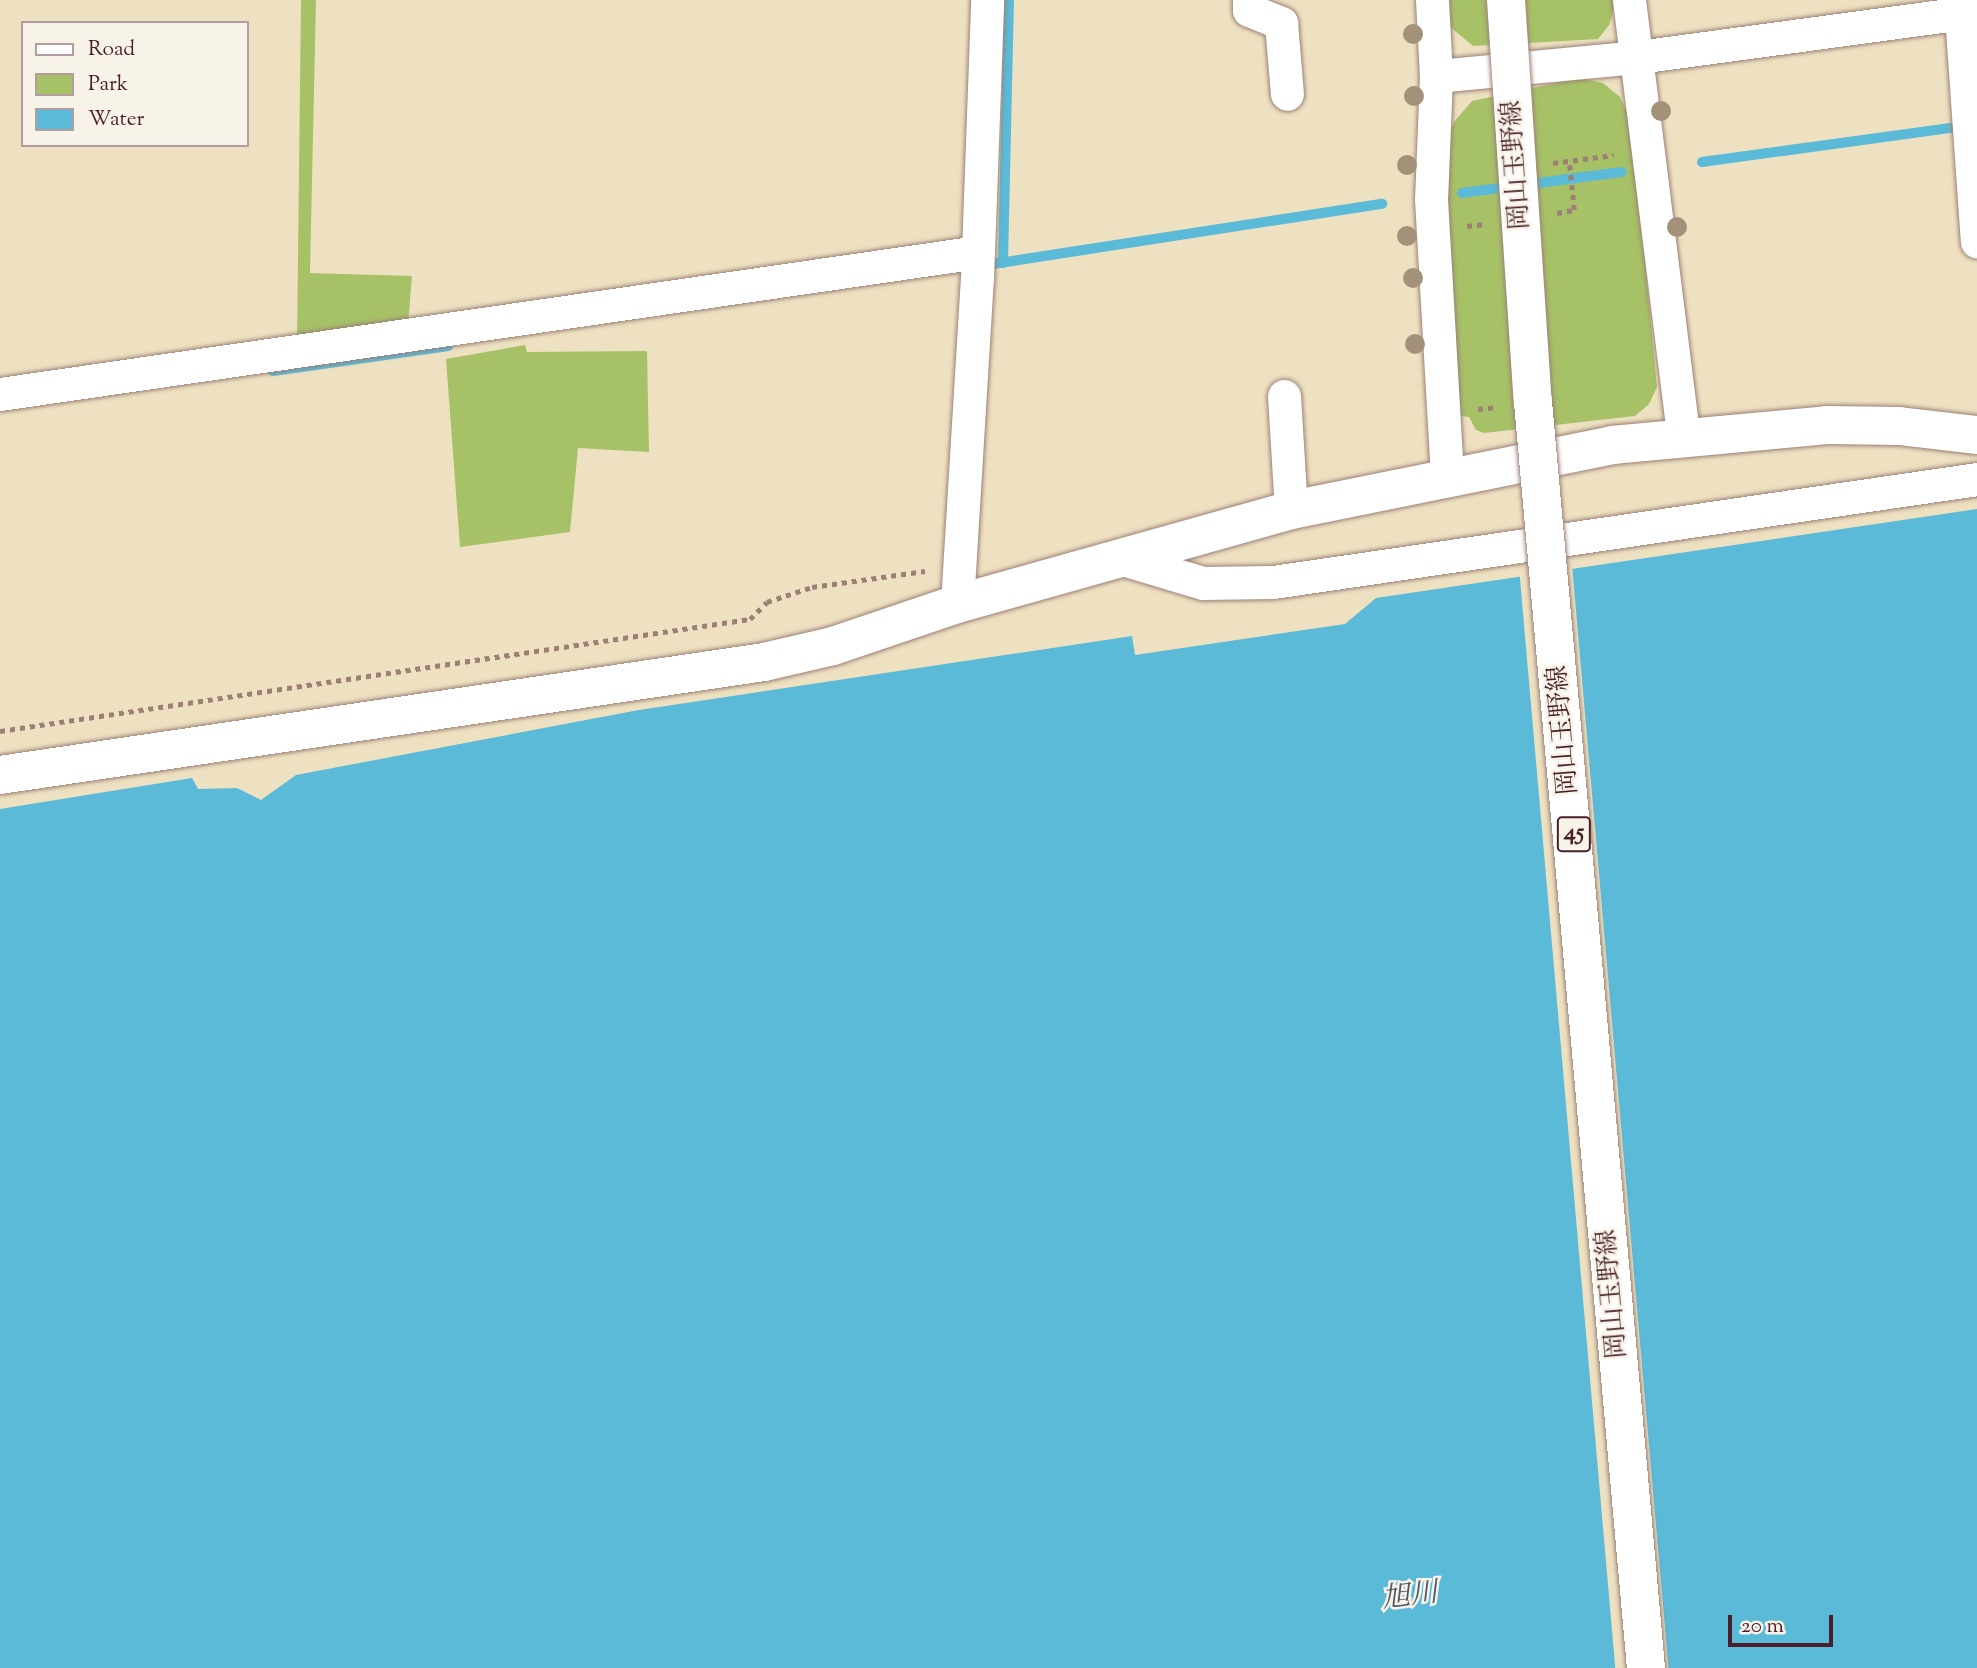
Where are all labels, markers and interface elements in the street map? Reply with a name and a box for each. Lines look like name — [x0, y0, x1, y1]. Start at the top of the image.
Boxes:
legend — [21, 21, 248, 147]
text: Road — [88, 35, 135, 65]
text: Park — [88, 70, 128, 100]
street label: 岡山玉野線 — [1497, 99, 1537, 231]
text: Water — [88, 105, 144, 135]
street label: 岡山玉野線 — [1543, 664, 1585, 796]
road number: 45 — [1556, 814, 1592, 854]
street label: 岡山玉野線 — [1592, 1228, 1634, 1360]
water label: 旭川 — [1380, 1577, 1440, 1617]
scale bar — [1732, 1602, 1837, 1646]
text: 20 m — [1741, 1612, 1784, 1642]

